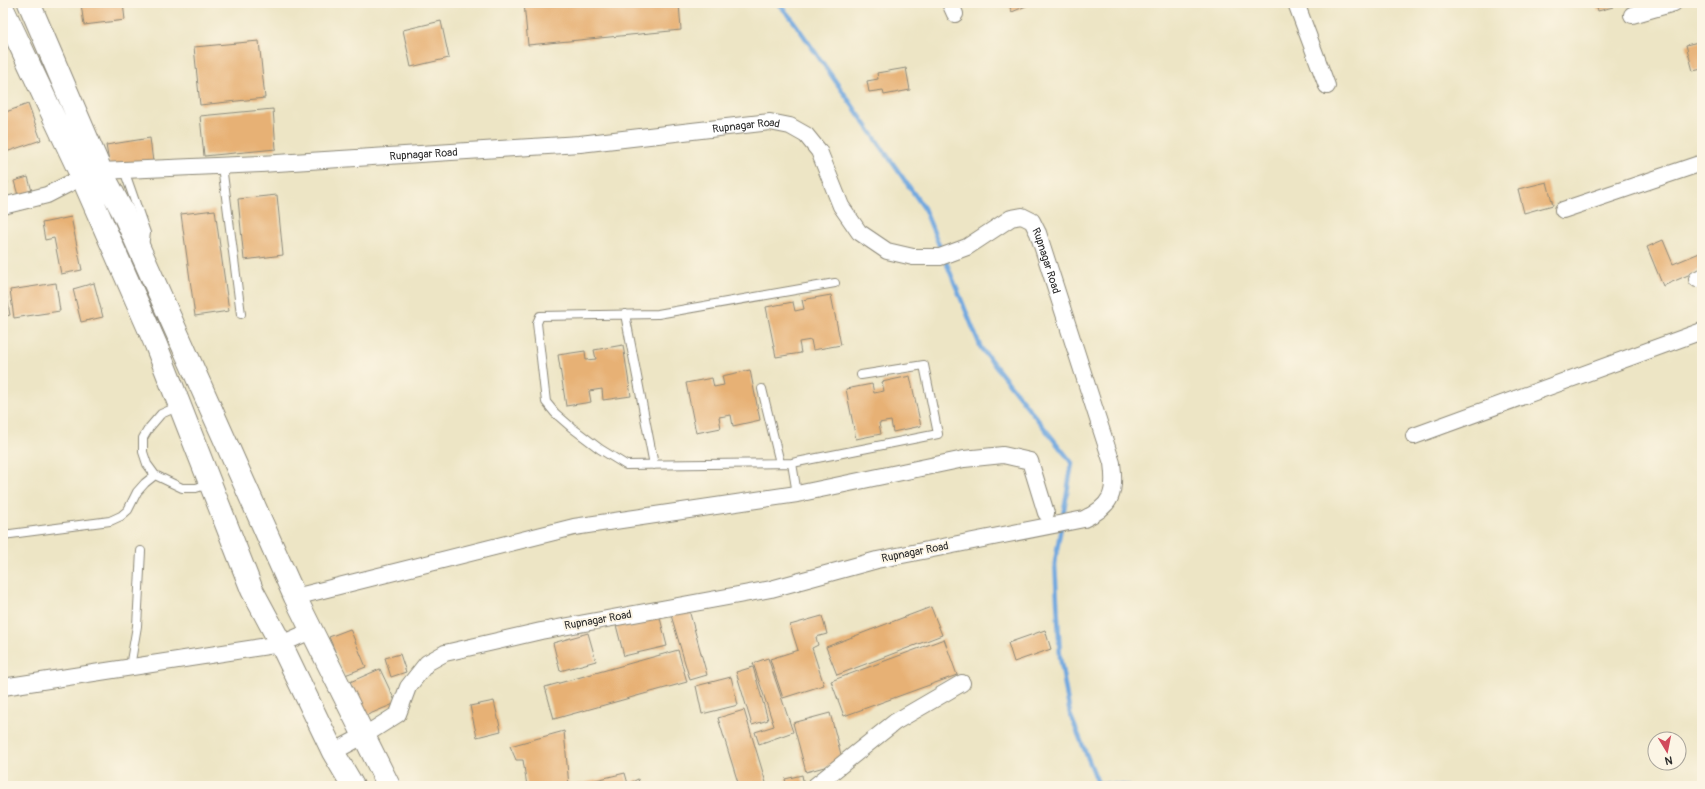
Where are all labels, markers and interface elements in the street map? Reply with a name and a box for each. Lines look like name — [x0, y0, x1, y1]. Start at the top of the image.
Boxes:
street label: Rupnagar Road — [711, 116, 781, 135]
street label: Rupnagar Road — [389, 145, 458, 162]
street label: Rupnagar Road — [1030, 225, 1064, 295]
street label: Rupnagar Road — [880, 539, 950, 565]
street label: Rupnagar Road — [563, 608, 633, 632]
north arrow — [1647, 731, 1687, 771]
text: N — [1663, 753, 1673, 768]

